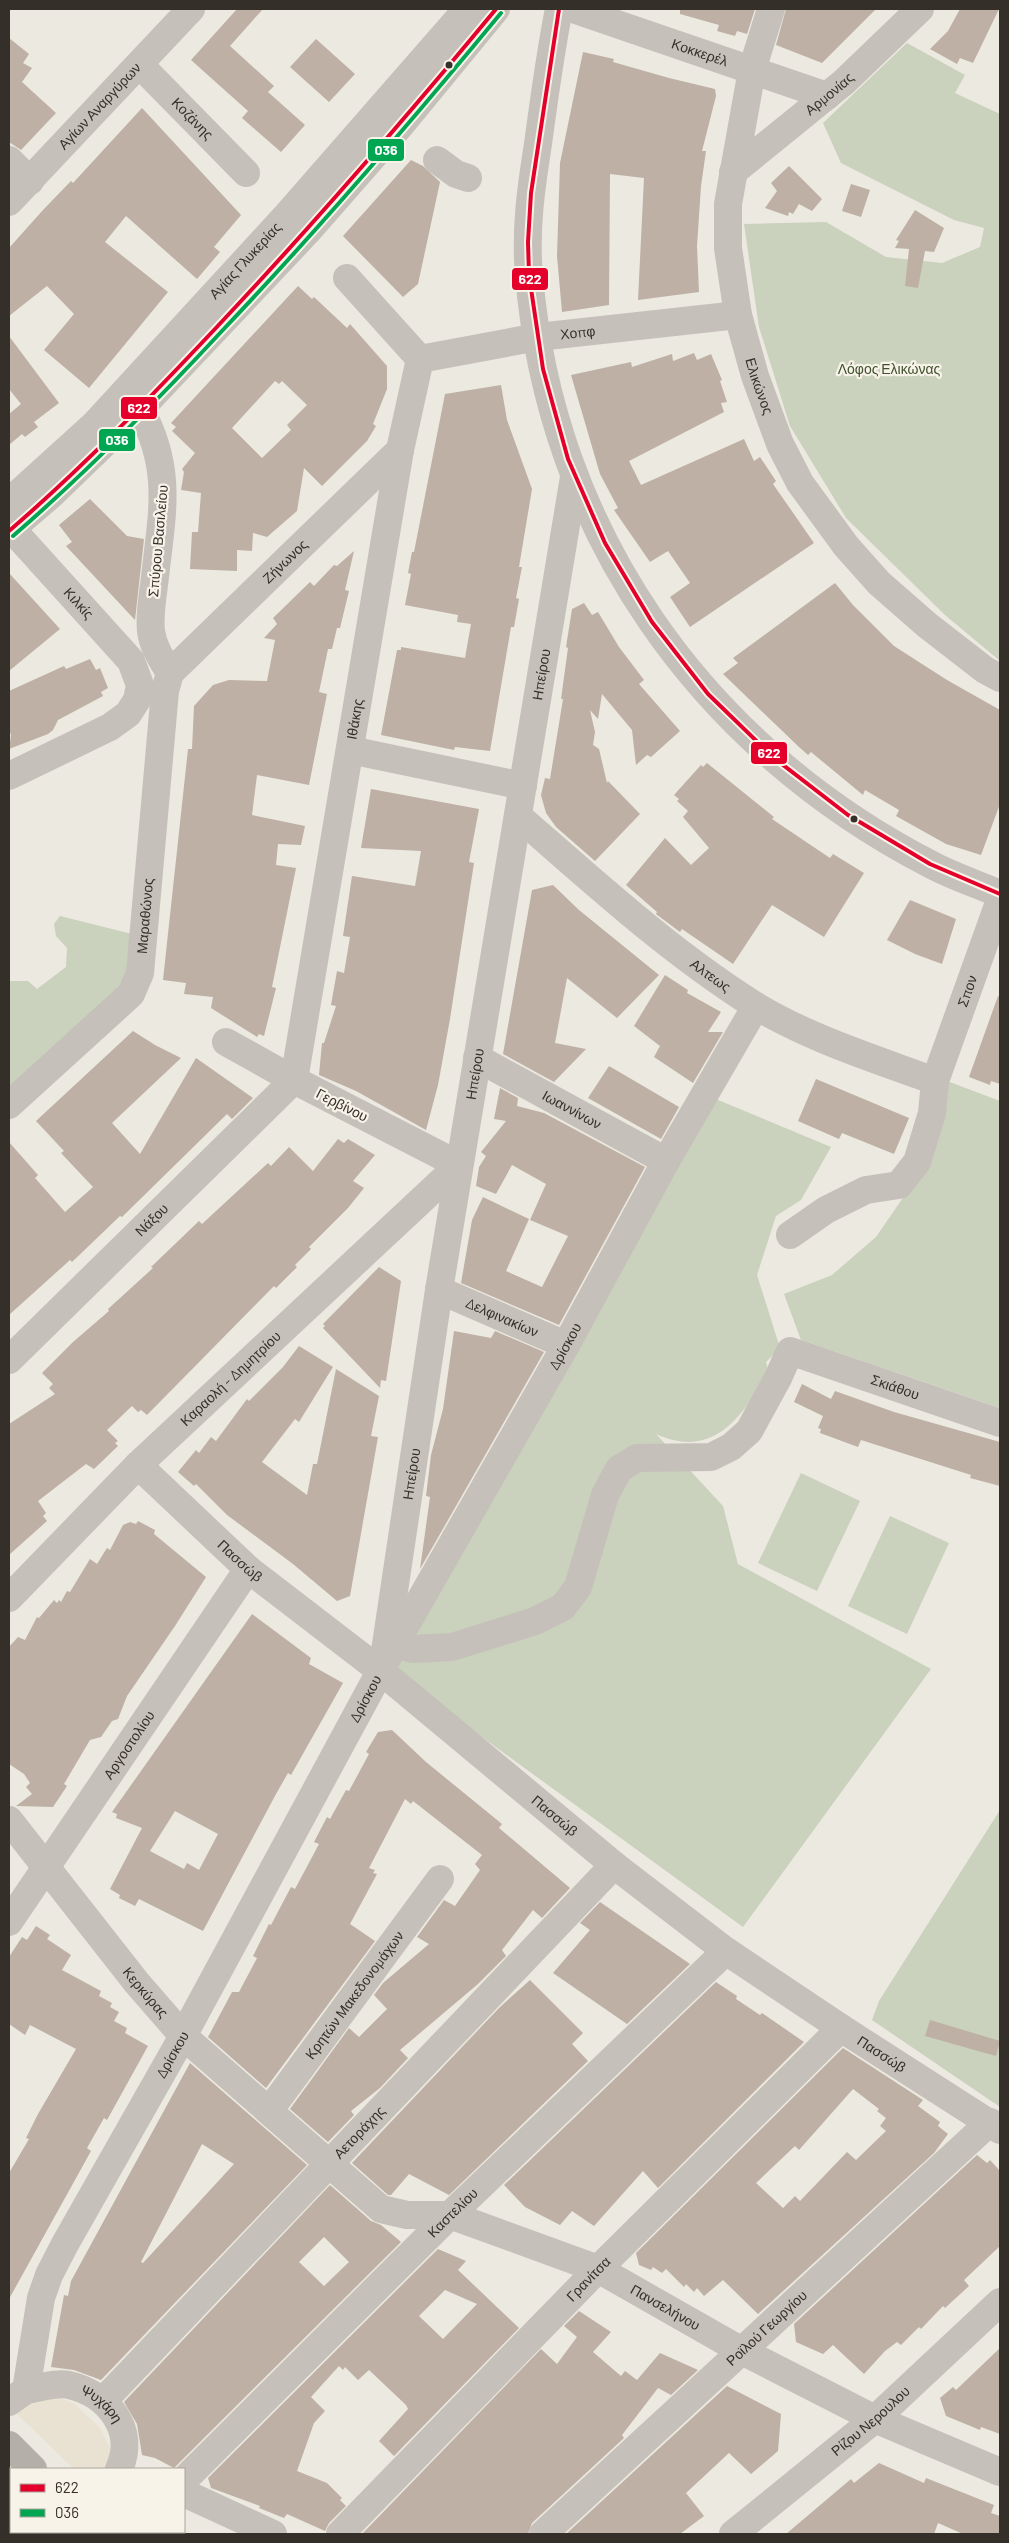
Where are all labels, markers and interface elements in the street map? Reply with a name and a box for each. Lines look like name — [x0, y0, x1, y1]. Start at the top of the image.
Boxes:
street label: Κοκκερέλ — [670, 34, 730, 69]
street label: Αγίων Αναργύρων — [54, 59, 144, 152]
unlabelled marker — [444, 60, 454, 70]
street label: Αρμονίας — [801, 68, 857, 118]
street label: Κοζάνης — [169, 94, 217, 143]
line badge: 036 — [367, 138, 405, 162]
text: 036 — [374, 141, 398, 158]
street label: Αγίας Γλυκερίας — [205, 218, 284, 302]
line badge: 622 — [511, 267, 549, 291]
text: 622 — [518, 270, 542, 287]
street label: Χοπφ — [559, 322, 596, 343]
street label: Ελικώνος — [742, 356, 777, 417]
park label: Λόφος Ελικώνας — [838, 360, 941, 377]
line badge: 622 — [120, 396, 158, 420]
text: 622 — [127, 399, 151, 416]
line badge: 036 — [98, 428, 136, 452]
text: 036 — [105, 431, 129, 448]
street label: Σπύρου Βασιλείου — [144, 484, 171, 598]
street label: Ζήνωνος — [259, 535, 311, 587]
street label: Κιλκίς — [61, 584, 98, 622]
street label: Ηπείρου — [528, 647, 553, 701]
street label: Ιθάκης — [342, 697, 366, 741]
line badge: 622 — [750, 741, 788, 765]
text: 622 — [757, 744, 781, 761]
unlabelled marker — [849, 814, 859, 824]
street label: Μαραθώνος — [133, 877, 156, 955]
street label: Αλτεως — [687, 955, 735, 995]
street label: Σπον — [953, 973, 980, 1009]
street label: Ηπείρου — [462, 1047, 487, 1101]
street label: Γερβίνου — [314, 1084, 371, 1125]
street label: Ιωαννίνων — [539, 1086, 605, 1132]
street label: Νάξου — [131, 1200, 171, 1239]
street label: Δελφινακίων — [464, 1294, 541, 1340]
street label: Δρίσκου — [545, 1320, 584, 1372]
street label: Καραολή - Δημητρίου — [177, 1327, 284, 1429]
street label: Σκιάθου — [869, 1370, 922, 1403]
street label: Ηπείρου — [399, 1447, 423, 1501]
street label: Πασσώβ — [214, 1536, 266, 1585]
street label: Δρίσκου — [345, 1672, 385, 1725]
street label: Αργοστολίου — [99, 1707, 158, 1782]
street label: Πασσώβ — [529, 1791, 581, 1839]
street label: Κρητών Μακεδονομάχων — [301, 1927, 407, 2062]
street label: Κερκύρας — [120, 1963, 172, 2021]
street label: Δρίσκου — [152, 2028, 192, 2081]
street label: Πασσώβ — [854, 2032, 909, 2075]
street label: Αετοράχης — [330, 2102, 388, 2162]
street label: Καστελίου — [424, 2184, 481, 2241]
street label: Γρανίτσα — [562, 2253, 614, 2305]
street label: Πανσελήνου — [628, 2280, 703, 2333]
street label: Ροϊλού Γεωργίου — [722, 2286, 810, 2369]
street label: Ψυχάρη — [78, 2381, 127, 2426]
street label: Ρίζου Νερουλου — [828, 2382, 913, 2459]
legend — [10, 2468, 185, 2533]
text: 622 — [55, 2478, 79, 2496]
text: 036 — [55, 2503, 79, 2521]

